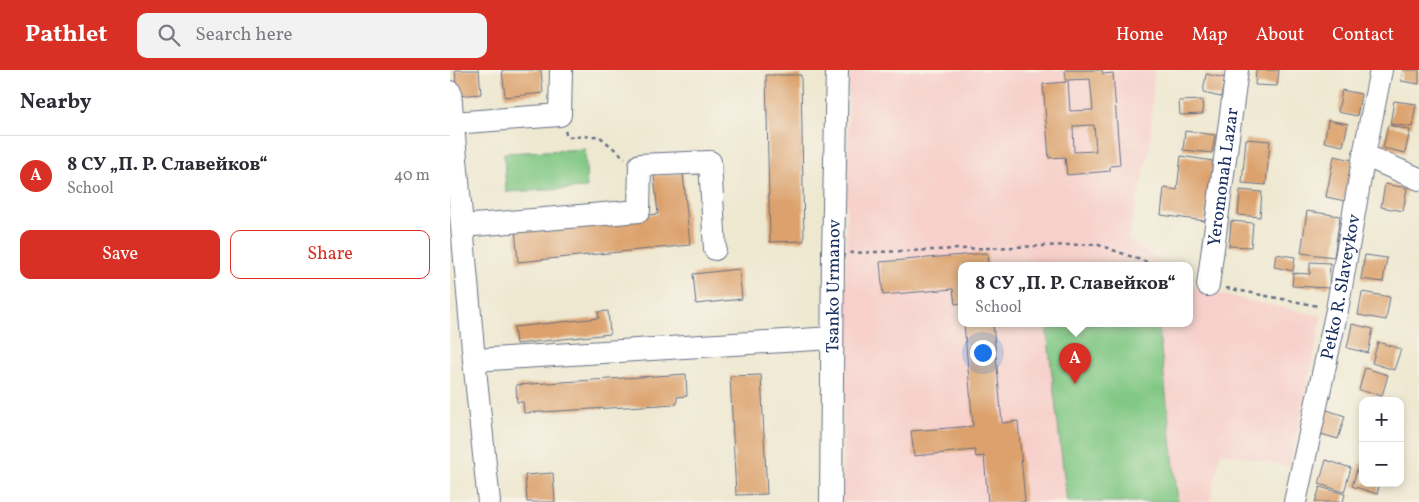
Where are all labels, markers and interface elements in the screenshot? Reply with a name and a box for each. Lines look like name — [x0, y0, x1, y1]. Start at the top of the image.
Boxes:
search box — [137, 13, 487, 58]
text: Pathlet — [25, 18, 107, 52]
icon: search — [155, 21, 183, 49]
text: Search here — [195, 22, 293, 48]
text: Home — [1116, 23, 1164, 48]
text: Map — [1192, 23, 1228, 48]
text: About — [1256, 23, 1304, 48]
text: Contact — [1332, 23, 1394, 48]
text: Nearby — [20, 88, 91, 117]
street label: Yeromonah Lazar — [1202, 106, 1246, 248]
text: 8 СУ „П. Р. Славейков“ — [67, 152, 268, 178]
text: A — [30, 165, 42, 187]
text: 40 m — [394, 165, 430, 187]
text: School — [67, 178, 114, 200]
street label: Petko R. Slaveykov — [1316, 212, 1368, 362]
street label: Tsanko Urmanov — [821, 218, 848, 353]
button: Save — [20, 230, 220, 279]
button: Share — [230, 230, 430, 279]
popup — [958, 262, 1193, 327]
text: 8 СУ „П. Р. Славейков“ — [975, 271, 1176, 297]
text: School — [975, 297, 1022, 319]
your location — [970, 340, 996, 366]
pin: A — [1059, 343, 1091, 384]
map controls — [1359, 397, 1404, 487]
button: + — [1359, 397, 1404, 442]
button: − — [1359, 442, 1404, 487]

